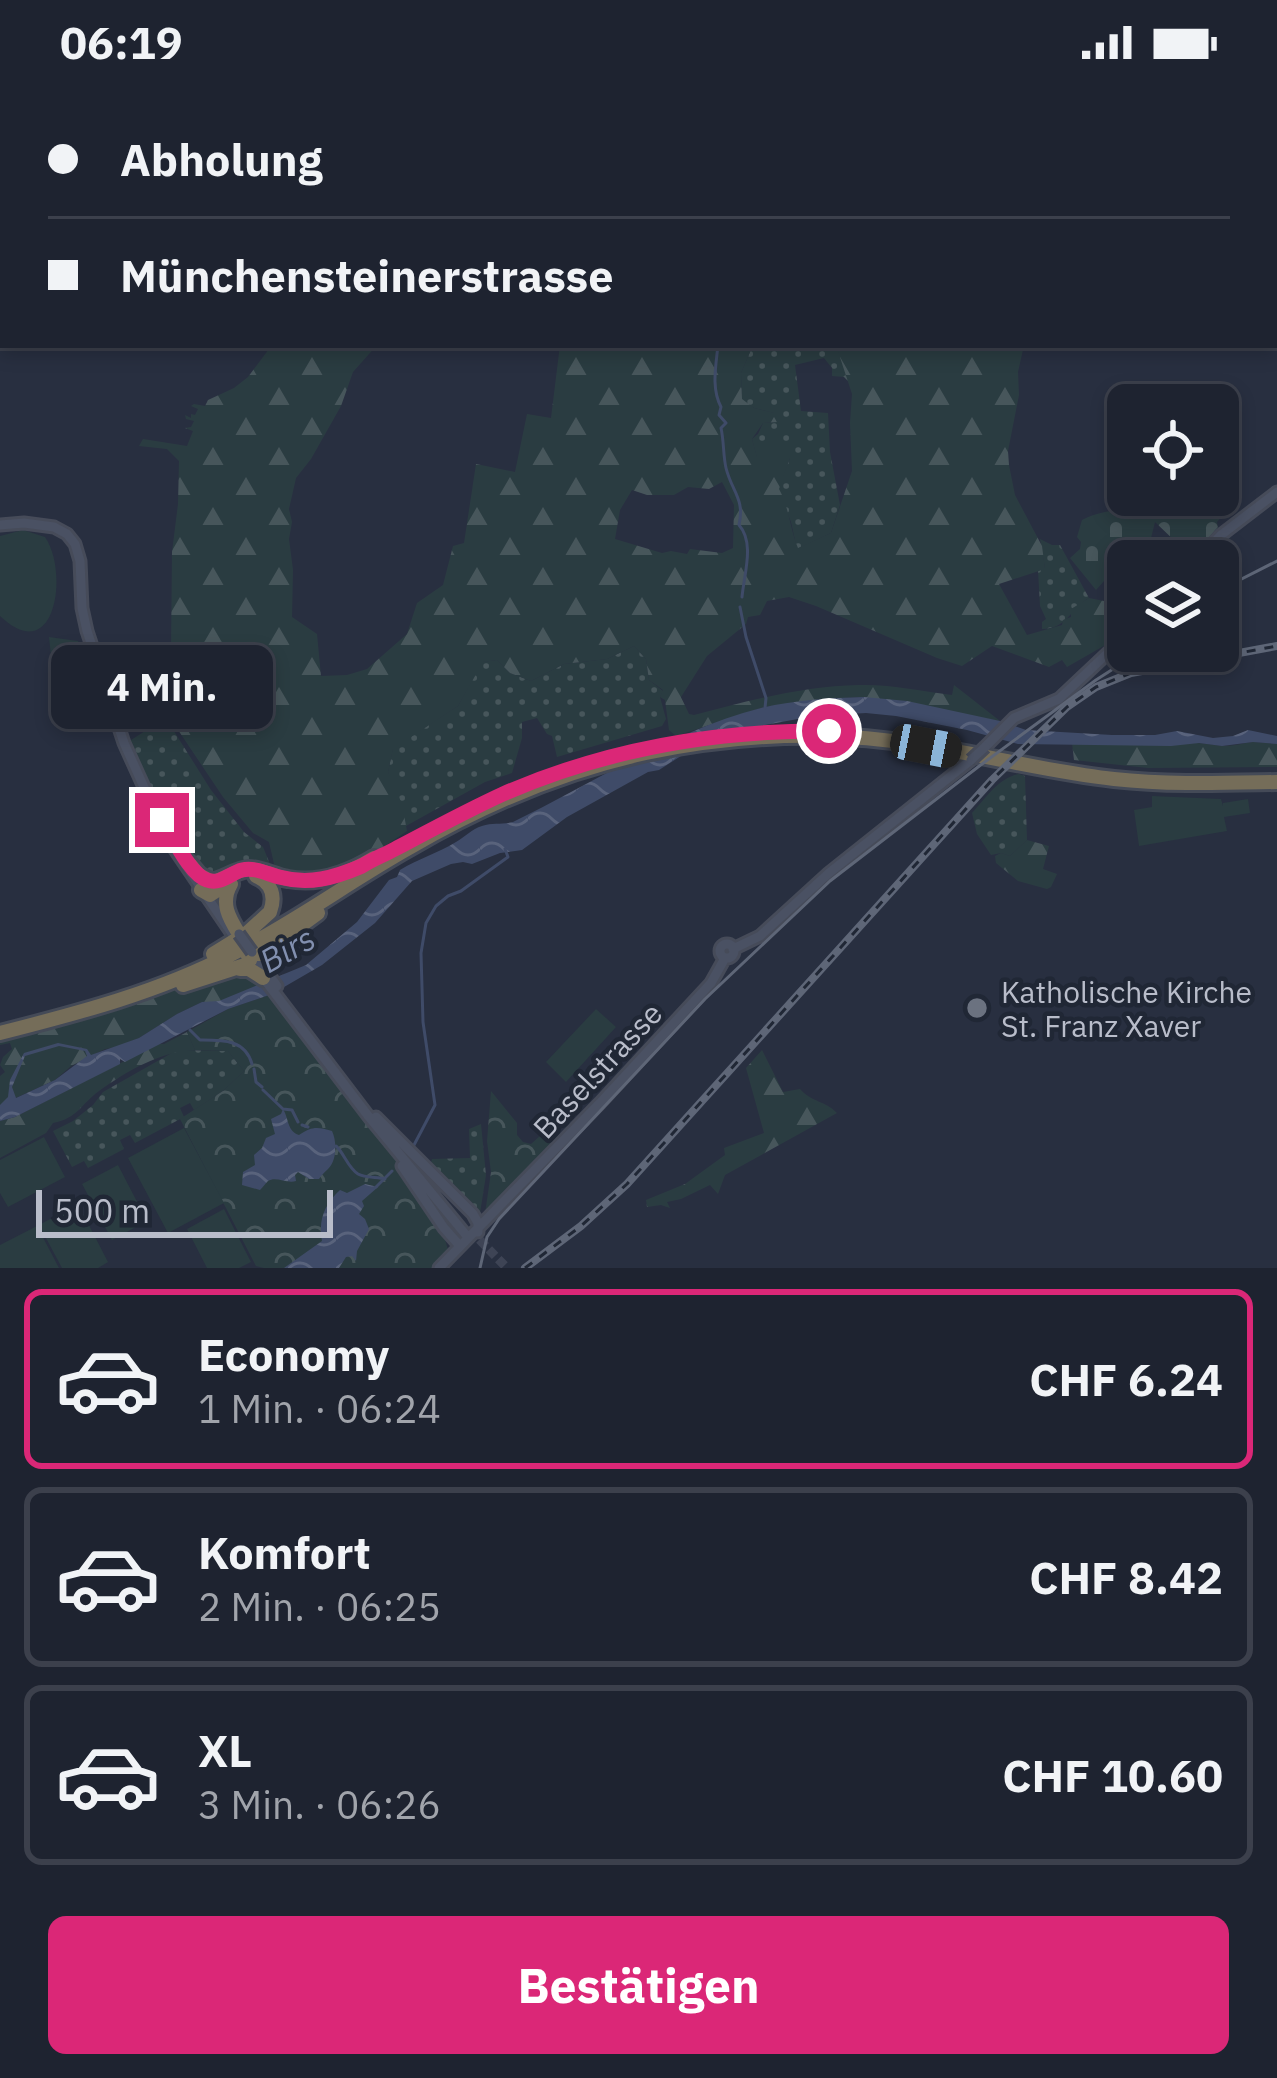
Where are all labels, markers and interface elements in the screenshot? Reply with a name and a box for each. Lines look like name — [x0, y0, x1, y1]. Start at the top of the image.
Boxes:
text: 06:19 — [60, 13, 183, 71]
text: Abholung — [120, 130, 323, 188]
text: Münchensteinerstrasse — [120, 246, 614, 304]
map controls — [1107, 384, 1239, 672]
button: locate — [1107, 384, 1239, 516]
button: layers — [1107, 540, 1239, 672]
callout: 4 Min. — [51, 646, 273, 730]
text: 4 Min. — [106, 661, 218, 712]
route start — [802, 704, 856, 758]
car — [887, 721, 965, 771]
route end — [135, 793, 189, 847]
water label: Birs — [252, 916, 322, 982]
place label: Katholische Kirche St. Franz Xaver — [1001, 972, 1252, 1045]
street label: Baselstrasse — [524, 994, 670, 1146]
marker: Katholische Kirche St. Franz Xaver — [964, 995, 990, 1021]
scale bar — [36, 1184, 333, 1237]
text: 500 m — [54, 1189, 150, 1232]
icon: car — [54, 1325, 162, 1433]
text: Economy — [198, 1325, 389, 1383]
text: CHF 6.24 — [1029, 1350, 1223, 1408]
text: 1 Min. · 06:24 — [198, 1383, 441, 1434]
icon: car — [54, 1523, 162, 1631]
text: Komfort — [198, 1523, 371, 1581]
text: CHF 8.42 — [1029, 1548, 1223, 1606]
text: 2 Min. · 06:25 — [198, 1581, 441, 1632]
icon: car — [54, 1721, 162, 1829]
text: XL — [198, 1721, 252, 1779]
text: CHF 10.60 — [1002, 1746, 1223, 1804]
text: 3 Min. · 06:26 — [198, 1779, 441, 1830]
button: Bestätigen — [48, 1916, 1229, 2054]

